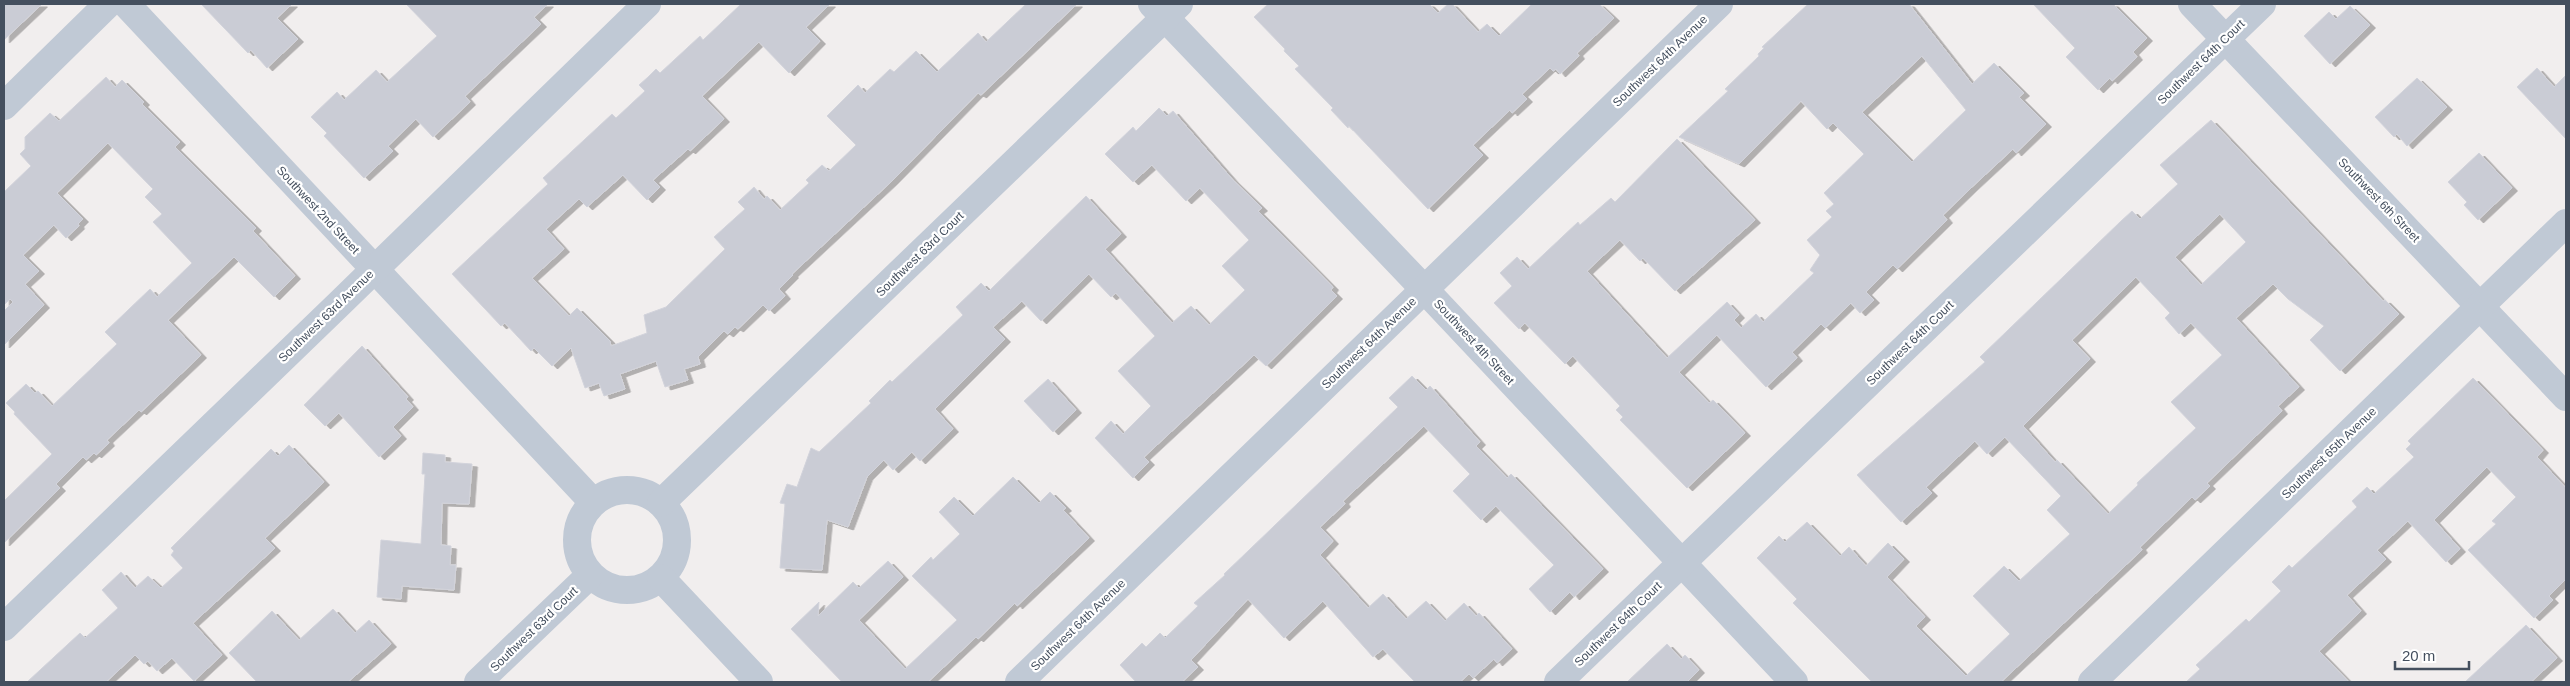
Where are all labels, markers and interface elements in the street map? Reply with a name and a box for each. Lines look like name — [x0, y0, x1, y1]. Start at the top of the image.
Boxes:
street label: Southwest 64th Avenue — [1610, 12, 1710, 110]
street label: Southwest 64th Court — [2155, 16, 2248, 107]
street label: Southwest 6th Street — [2335, 155, 2423, 245]
street label: Southwest 2nd Street — [274, 163, 363, 257]
street label: Southwest 63rd Court — [873, 208, 967, 299]
street label: Southwest 63rd Avenue — [276, 267, 377, 365]
street label: Southwest 64th Avenue — [1319, 294, 1419, 392]
street label: Southwest 4th Street — [1431, 296, 1518, 388]
street label: Southwest 64th Court — [1864, 297, 1957, 388]
street label: Southwest 65th Avenue — [2279, 404, 2379, 502]
street label: Southwest 64th Avenue — [1028, 576, 1128, 674]
street label: Southwest 64th Court — [1572, 578, 1665, 669]
street label: Southwest 63rd Court — [487, 583, 581, 674]
scale bar — [2395, 638, 2469, 670]
text: 20 m — [2402, 647, 2435, 664]

